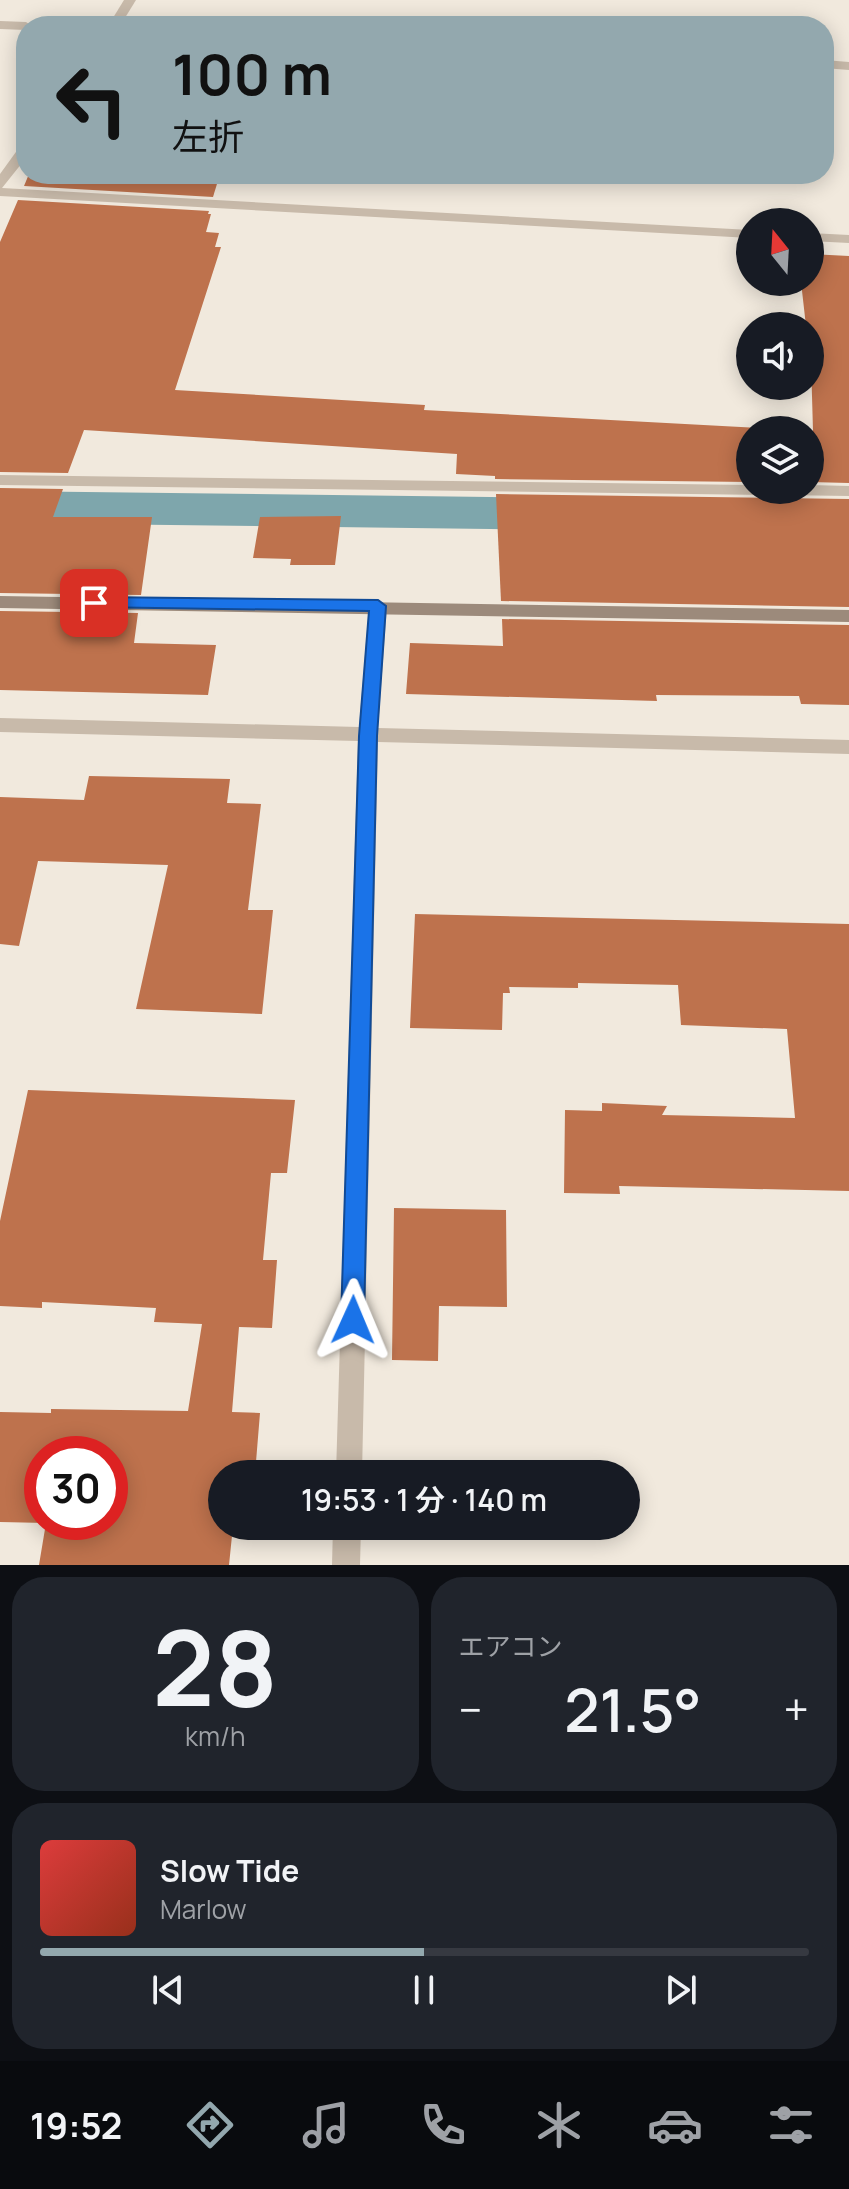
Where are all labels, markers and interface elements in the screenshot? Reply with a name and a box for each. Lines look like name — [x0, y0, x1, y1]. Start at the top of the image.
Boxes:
text: 100 m — [172, 35, 332, 112]
icon: left — [40, 48, 144, 152]
text: 左折 — [172, 112, 244, 161]
north arrow — [736, 208, 824, 296]
map controls — [736, 208, 824, 504]
button: sound — [736, 312, 824, 400]
button: layers — [736, 416, 824, 504]
pin — [60, 569, 128, 637]
icon: arrive — [72, 581, 116, 625]
position arrow — [311, 1278, 395, 1362]
speed limit sign: 30 — [24, 1436, 128, 1540]
text: 19:53 · 1 分 · 140 m — [301, 1479, 547, 1520]
text: 28 — [152, 1595, 278, 1737]
text: エアコン — [459, 1628, 563, 1664]
text: 21.5° — [564, 1668, 702, 1750]
text: − — [459, 1679, 482, 1739]
text: + — [784, 1679, 809, 1739]
text: km/h — [185, 1718, 245, 1754]
text: Slow Tide — [160, 1850, 299, 1891]
text: Marlow — [160, 1891, 247, 1927]
icon: previous — [146, 1968, 190, 2012]
icon: pause — [402, 1968, 446, 2012]
icon: next — [659, 1968, 703, 2012]
icon: directions — [182, 2097, 238, 2153]
icon: music — [298, 2097, 354, 2153]
icon: phone — [415, 2097, 471, 2153]
icon: climate — [531, 2097, 587, 2153]
icon: car — [647, 2097, 703, 2153]
icon: filters — [763, 2097, 819, 2153]
text: 19:52 — [30, 2101, 122, 2150]

